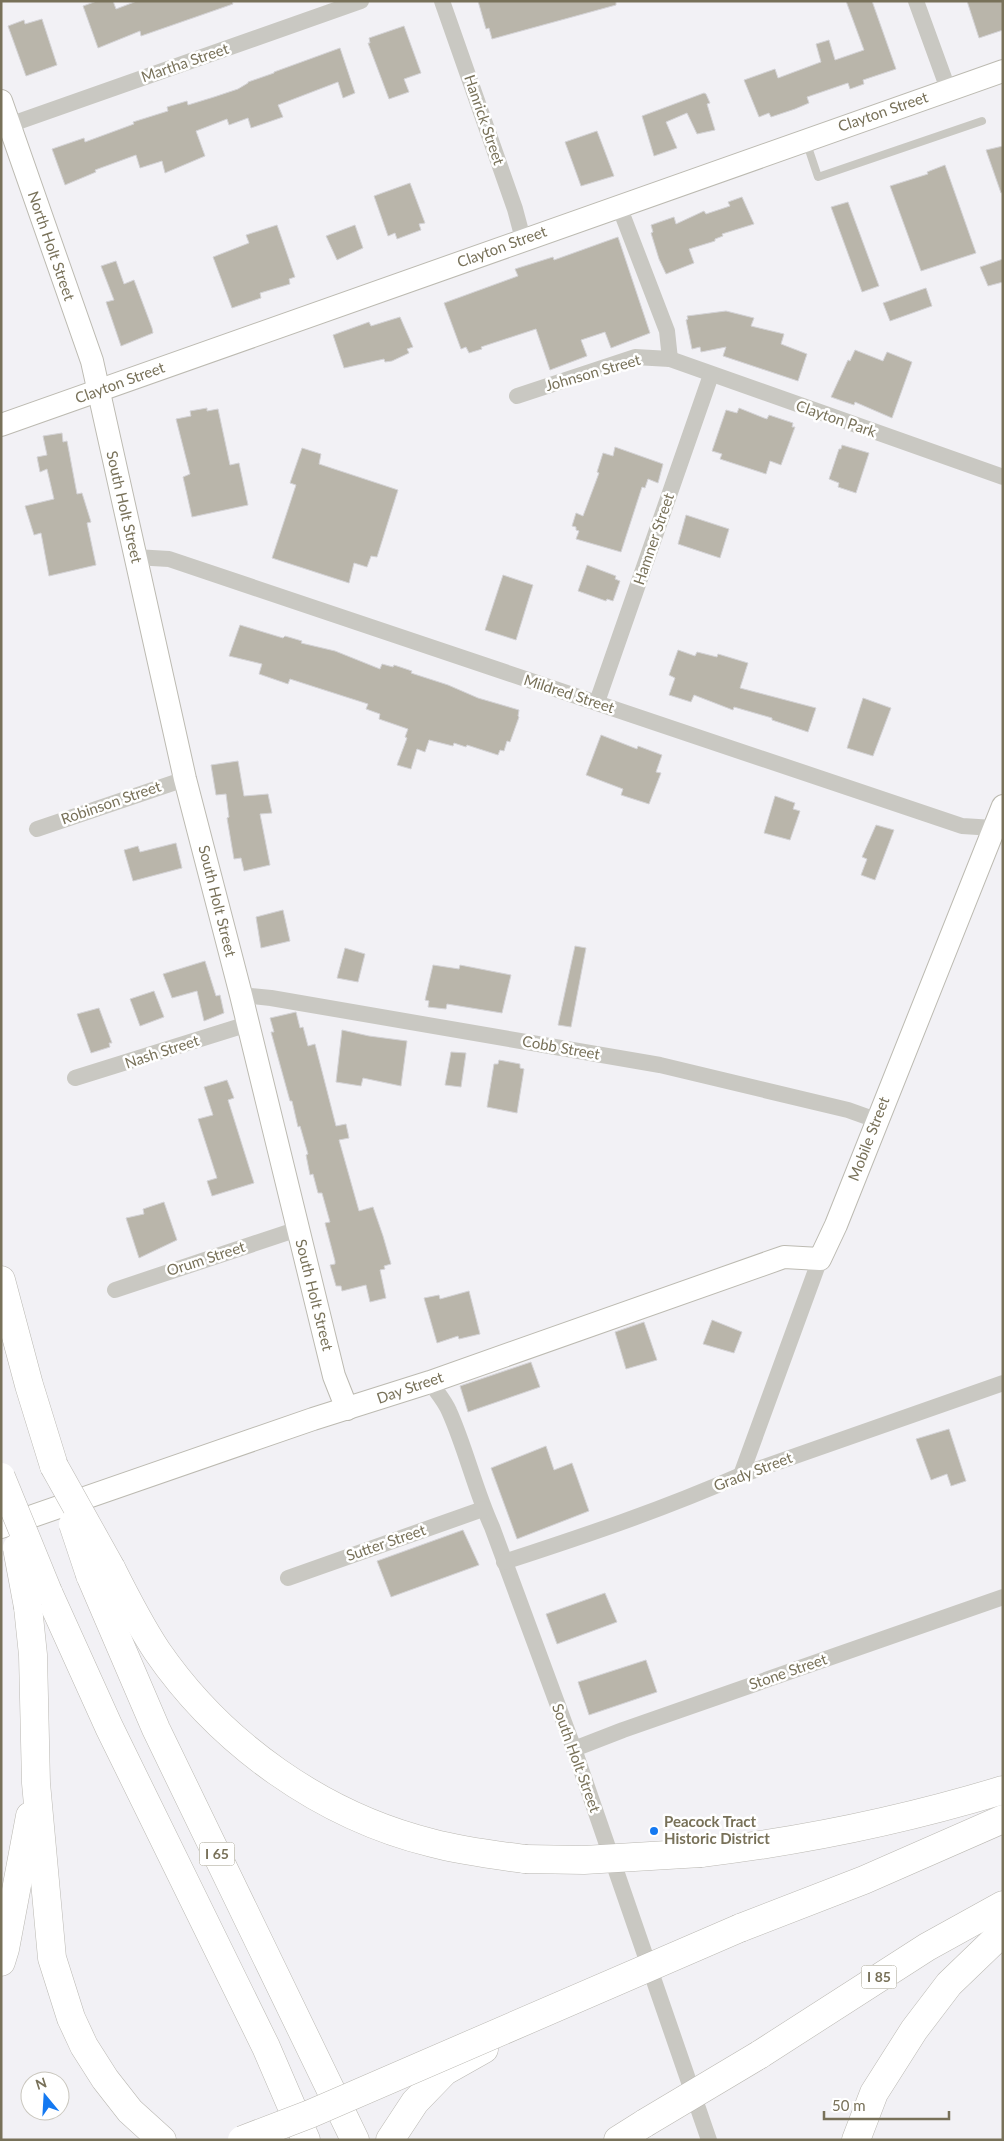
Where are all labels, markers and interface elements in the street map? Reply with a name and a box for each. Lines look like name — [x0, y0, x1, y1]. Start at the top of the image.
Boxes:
street label: Martha Street — [139, 39, 231, 85]
street label: Hanrick Street — [461, 72, 509, 168]
street label: Clayton Street — [835, 87, 931, 135]
street label: North Holt Street — [25, 188, 79, 303]
street label: Clayton Street — [454, 221, 550, 271]
street label: Johnson Street — [543, 350, 643, 394]
street label: Clayton Street — [72, 357, 168, 407]
street label: Clayton Park — [794, 396, 879, 440]
street label: South Holt Street — [103, 449, 147, 565]
street label: Hamner Street — [629, 490, 677, 587]
street label: Mildred Street — [522, 670, 617, 716]
street label: Robinson Street — [58, 776, 164, 828]
street label: South Holt Street — [195, 843, 241, 959]
street label: Nash Street — [122, 1030, 202, 1071]
street label: Cobb Street — [521, 1031, 602, 1063]
street label: Mobile Street — [844, 1093, 893, 1183]
street label: Orum Street — [164, 1237, 248, 1279]
street label: South Holt Street — [292, 1237, 338, 1353]
street label: Day Street — [374, 1367, 446, 1407]
street label: Grady Street — [711, 1448, 795, 1494]
street label: Sutter Street — [344, 1520, 428, 1564]
street label: Stone Street — [746, 1649, 830, 1693]
street label: South Holt Street — [549, 1701, 605, 1815]
place label: Peacock Tract Historic District — [664, 1812, 770, 1847]
marker: Peacock Tract Historic District — [648, 1825, 660, 1837]
road number: I 65 — [200, 1842, 234, 1866]
road number: I 85 — [862, 1965, 896, 1988]
north arrow — [20, 2071, 70, 2121]
text: N — [33, 2073, 49, 2093]
scale bar — [824, 2088, 949, 2120]
text: 50 m — [832, 2096, 866, 2114]

